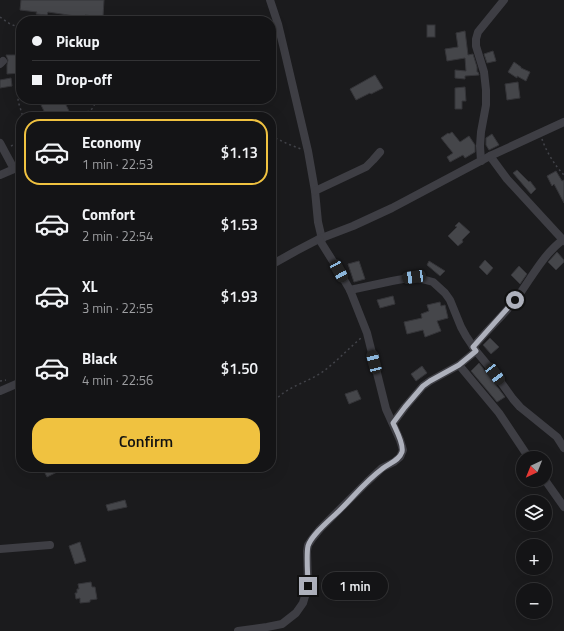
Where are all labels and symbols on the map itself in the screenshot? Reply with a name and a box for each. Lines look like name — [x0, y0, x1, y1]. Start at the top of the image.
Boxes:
car — [328, 258, 350, 284]
car — [401, 269, 427, 285]
route start — [506, 291, 524, 309]
car — [365, 349, 383, 375]
car — [483, 361, 507, 387]
north arrow — [516, 451, 552, 487]
callout: 1 min — [322, 572, 388, 600]
route end — [299, 577, 317, 595]

